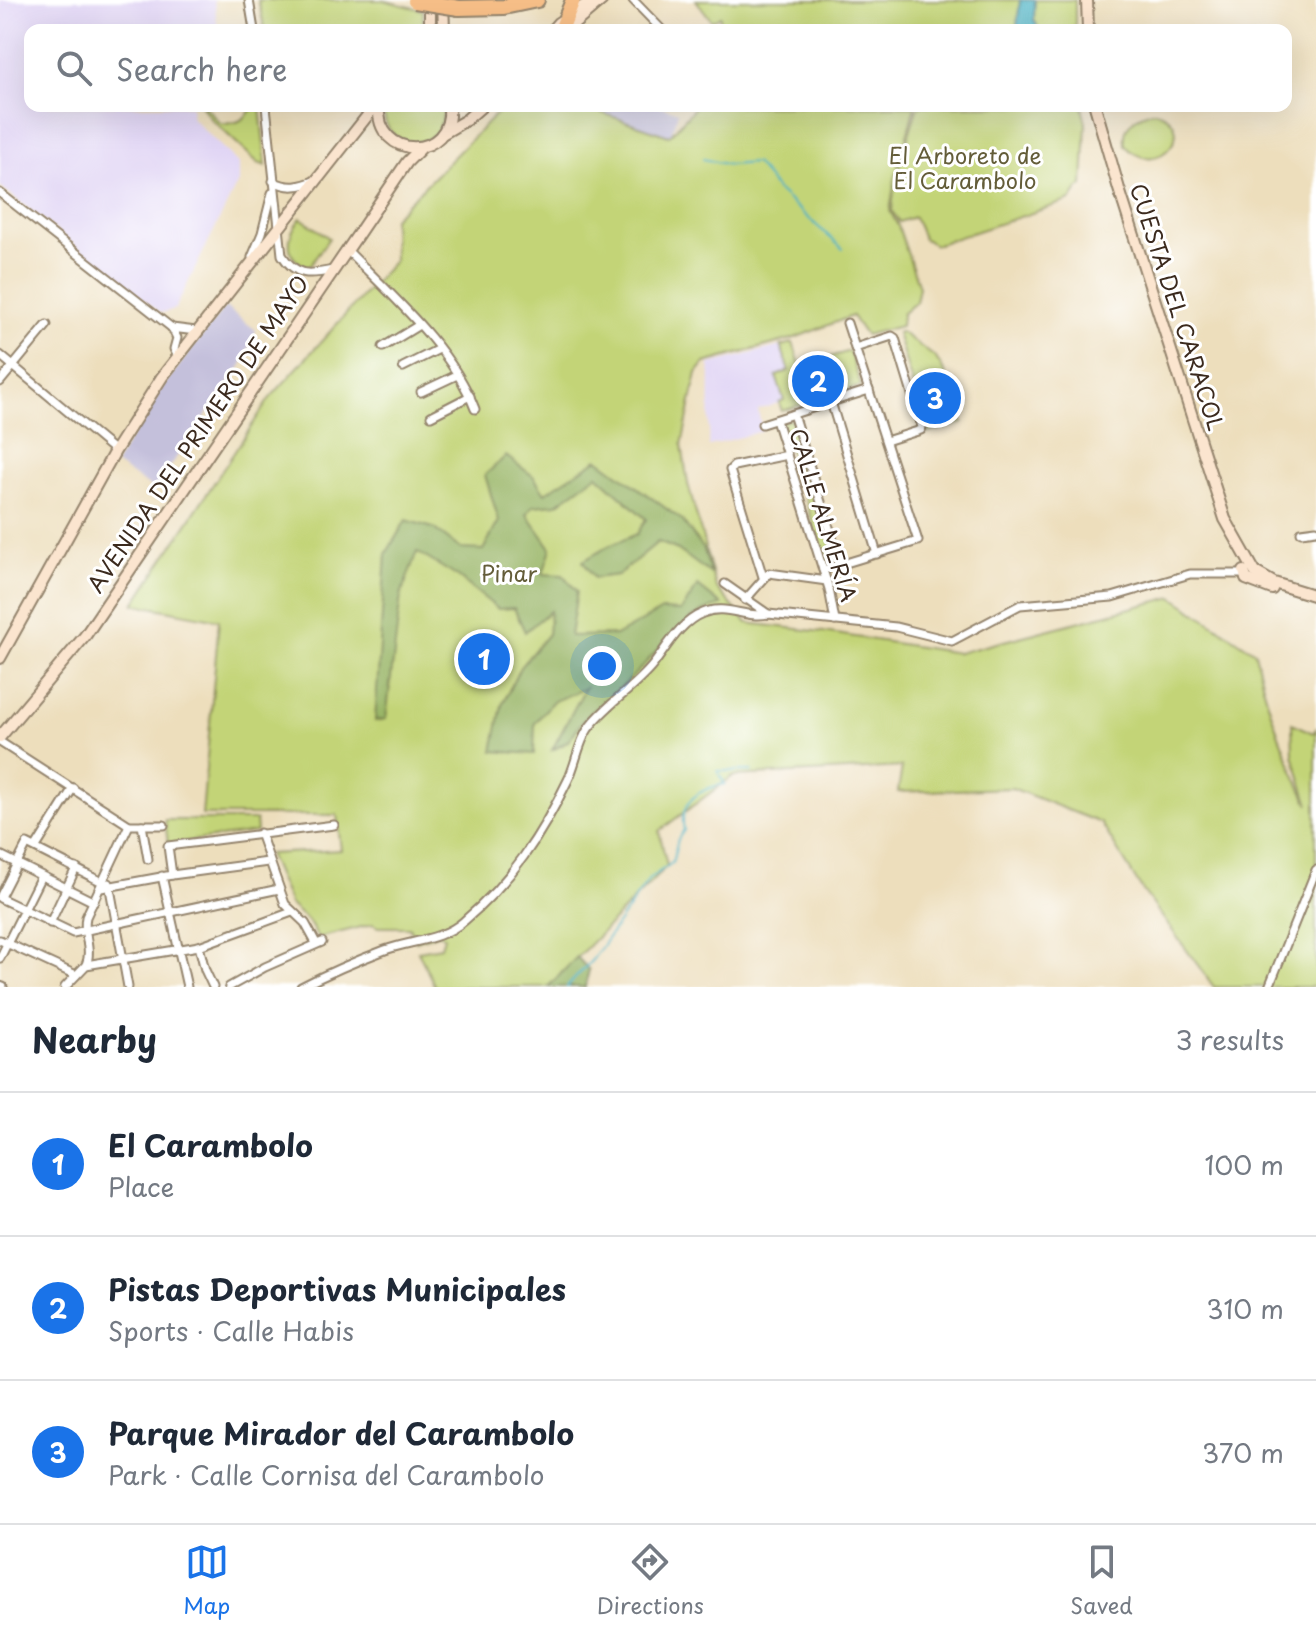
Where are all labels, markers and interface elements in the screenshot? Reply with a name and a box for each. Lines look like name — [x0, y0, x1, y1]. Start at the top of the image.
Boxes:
search box — [24, 24, 1292, 112]
icon: search — [52, 46, 96, 90]
text: Search here — [116, 46, 288, 91]
park label: El Arboreto de El Carambolo — [888, 138, 1042, 196]
street label: CUESTA DEL CARACOL — [1123, 179, 1234, 434]
street label: AVENIDA DEL PRIMERO DE MAYO — [78, 268, 316, 598]
pin: 2 — [792, 351, 844, 411]
pin: 3 — [909, 368, 961, 428]
street label: CALLE ALMERÍA — [782, 424, 866, 605]
park label: Pinar — [481, 556, 537, 589]
pin: 1 — [458, 629, 510, 689]
your location — [582, 646, 622, 686]
text: Nearby — [32, 1013, 157, 1065]
text: 3 results — [1176, 1020, 1284, 1059]
text: El Carambolo — [108, 1122, 313, 1167]
text: 1 — [52, 1145, 64, 1184]
text: 100 m — [1204, 1145, 1284, 1184]
text: Place — [108, 1167, 174, 1206]
text: Pistas Deportivas Municipales — [108, 1266, 566, 1311]
text: 2 — [49, 1289, 67, 1328]
text: 310 m — [1206, 1289, 1284, 1328]
text: Sports · Calle Habis — [108, 1311, 354, 1350]
text: Parque Mirador del Carambolo — [108, 1410, 574, 1455]
text: 3 — [49, 1433, 67, 1472]
text: 370 m — [1202, 1433, 1284, 1472]
text: Park · Calle Cornisa del Carambolo — [108, 1455, 545, 1494]
tab: Map — [183, 1540, 230, 1621]
tab: Directions — [597, 1540, 704, 1621]
tab: Saved — [1070, 1540, 1133, 1621]

